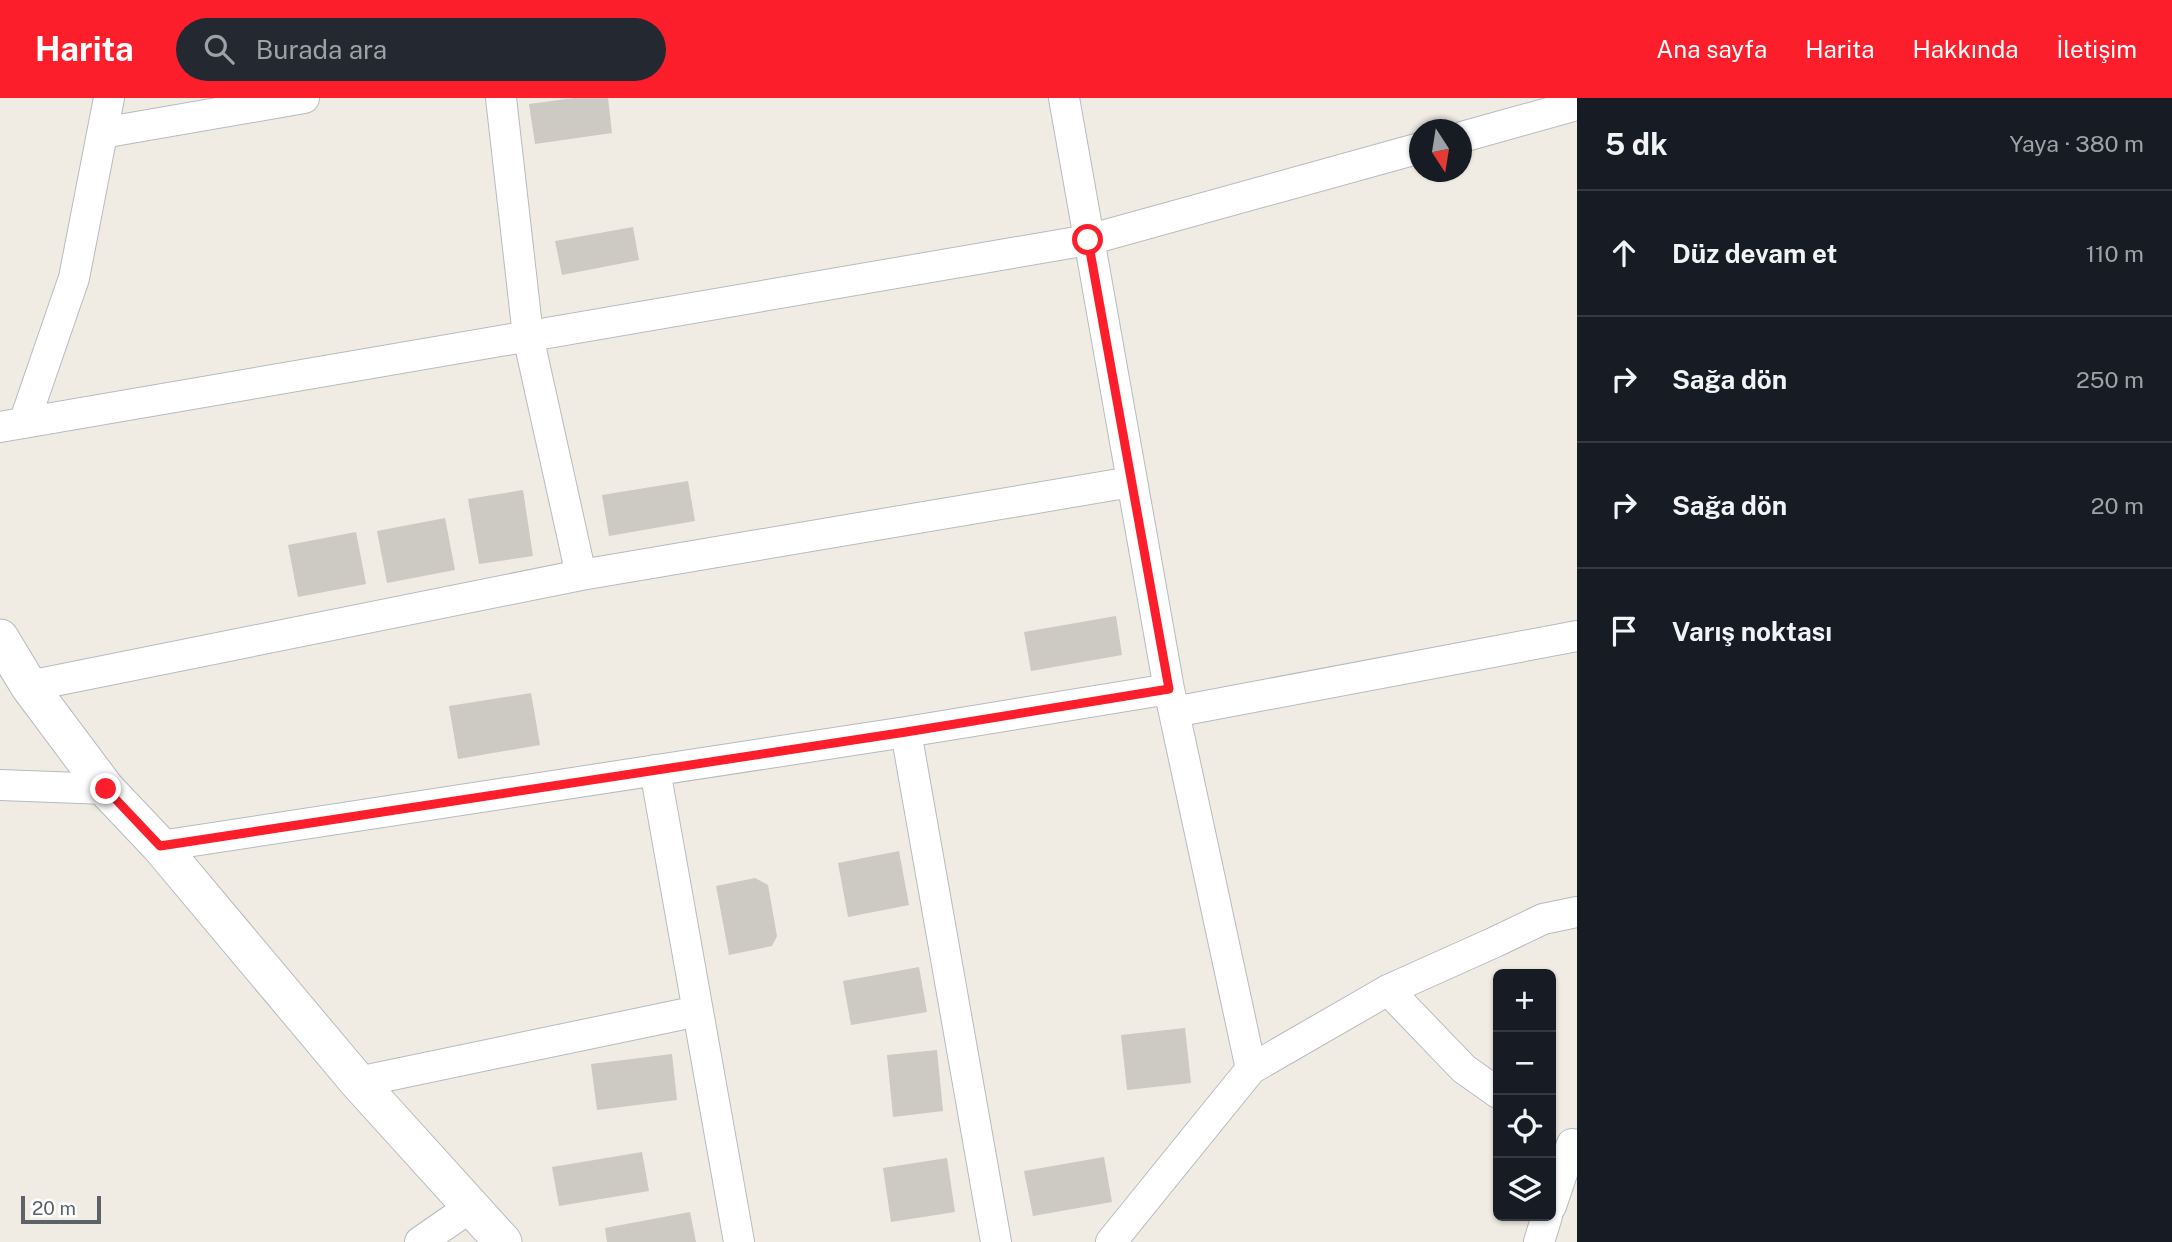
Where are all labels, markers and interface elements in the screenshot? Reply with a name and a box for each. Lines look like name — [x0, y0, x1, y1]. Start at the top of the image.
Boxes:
search box — [176, 18, 666, 81]
text: Harita — [35, 30, 134, 68]
icon: search — [200, 30, 238, 68]
text: Burada ara — [256, 34, 387, 65]
text: Ana sayfa — [1656, 35, 1767, 63]
text: Harita — [1805, 35, 1875, 63]
text: Hakkında — [1913, 35, 2018, 63]
text: İletişim — [2056, 35, 2137, 63]
north arrow — [1409, 119, 1472, 182]
text: 5 dk — [1605, 126, 1668, 162]
text: Yaya · 380 m — [2009, 130, 2144, 157]
route start — [1072, 224, 1103, 255]
icon: ahead — [1605, 234, 1643, 272]
text: Düz devam et — [1672, 238, 1837, 269]
text: 110 m — [2086, 240, 2144, 267]
icon: right — [1605, 360, 1643, 398]
text: Sağa dön — [1672, 364, 1787, 395]
text: 250 m — [2076, 366, 2144, 393]
icon: right — [1605, 486, 1643, 524]
text: Sağa dön — [1672, 490, 1787, 521]
text: 20 m — [2091, 492, 2144, 519]
icon: arrive — [1605, 612, 1643, 650]
text: Varış noktası — [1672, 616, 1832, 647]
route end — [90, 773, 121, 804]
map controls — [1493, 969, 1556, 1221]
button: + — [1493, 969, 1556, 1032]
button: − — [1493, 1032, 1556, 1095]
button: locate — [1493, 1095, 1556, 1158]
button: layers — [1493, 1158, 1556, 1221]
scale bar — [21, 1193, 102, 1225]
text: 20 m — [32, 1197, 76, 1219]

